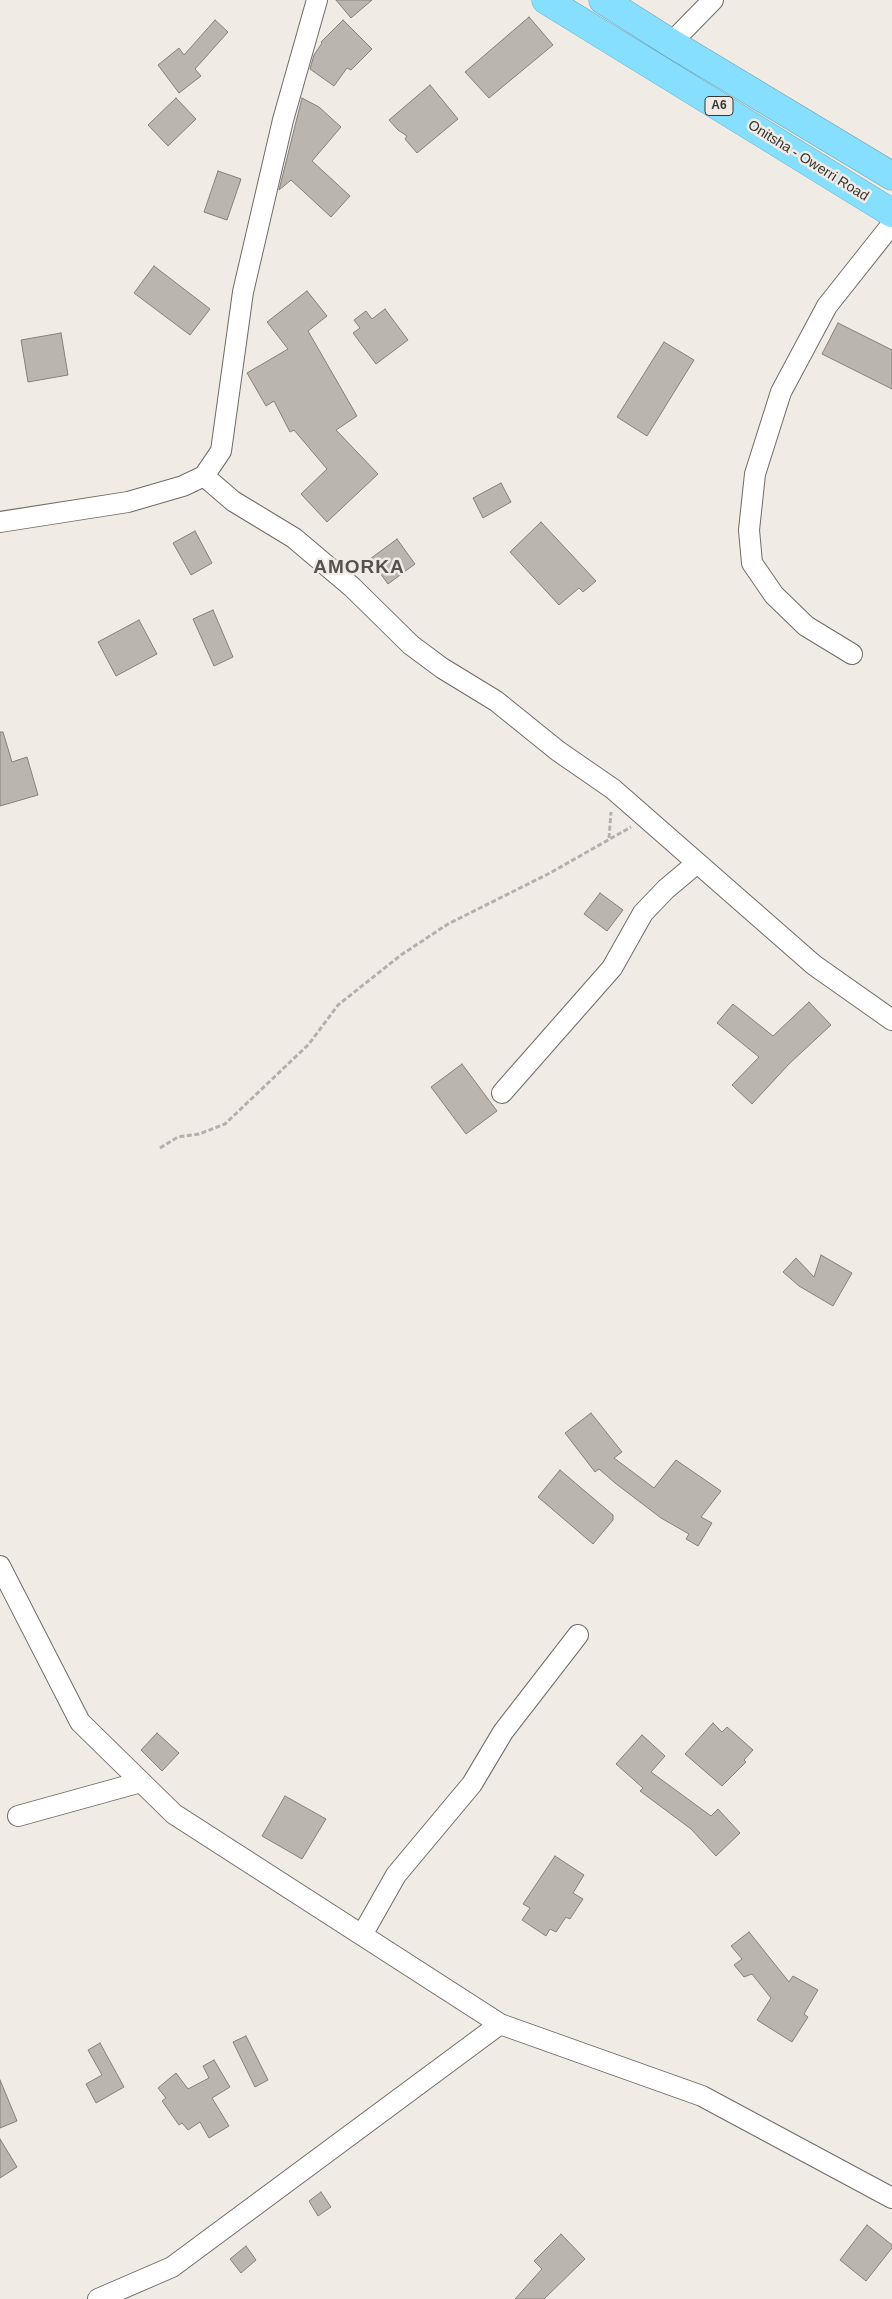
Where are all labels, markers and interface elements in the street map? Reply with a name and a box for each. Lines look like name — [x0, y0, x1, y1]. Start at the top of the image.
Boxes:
road number: A6 — [705, 96, 733, 115]
street label: Onitsha - Owerri Road — [744, 117, 872, 205]
district label: AMORKA — [313, 557, 405, 579]

